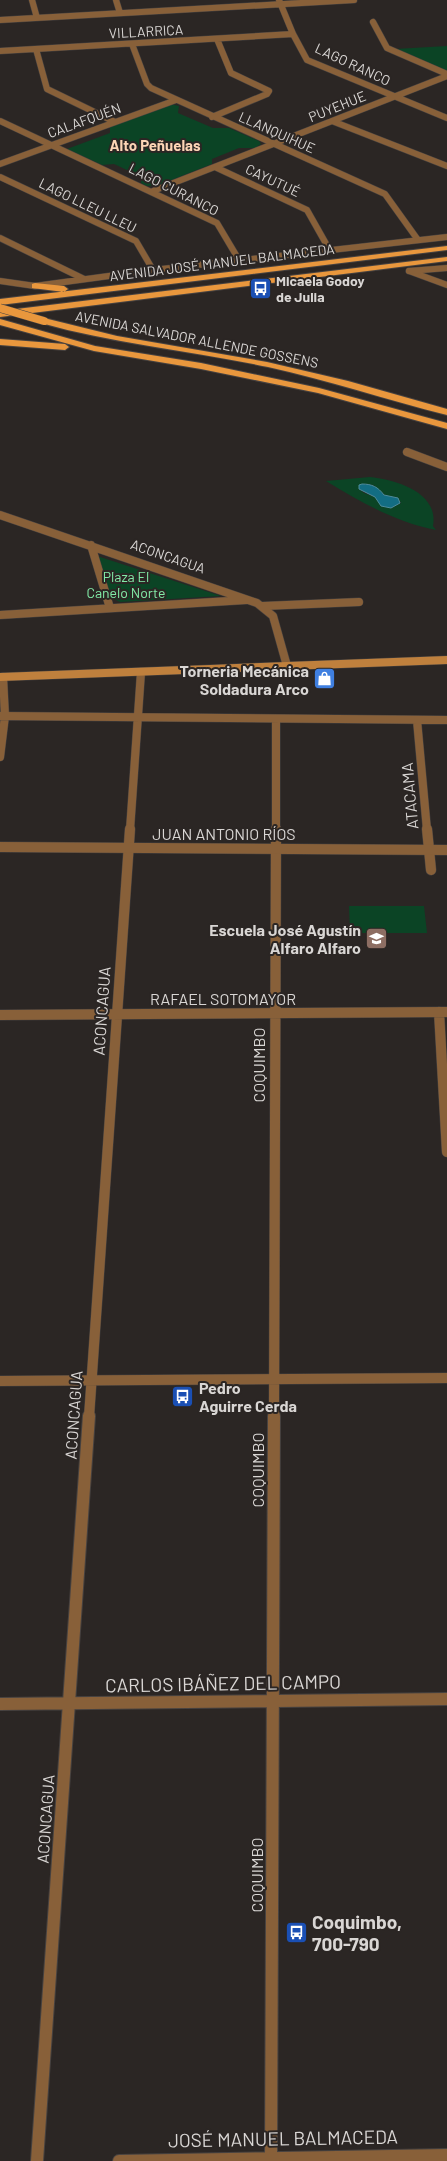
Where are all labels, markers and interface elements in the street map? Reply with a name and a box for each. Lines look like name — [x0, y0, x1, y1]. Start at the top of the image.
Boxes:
street label: VILLARRICA — [108, 21, 184, 41]
street label: LAGO RANCO — [313, 39, 393, 89]
street label: PUYEHUE — [306, 87, 368, 125]
street label: CALAFQUÉN — [45, 99, 123, 141]
street label: LLANQUIHUE — [236, 108, 318, 156]
district label: Alto Peñuelas — [109, 136, 201, 154]
street label: LAGO CURANCO — [126, 159, 222, 219]
street label: CAYUTUÉ — [243, 160, 303, 200]
street label: LAGO LLEU LLEU — [36, 174, 140, 236]
street label: AVENIDA JOSÉ MANUEL BALMACEDA — [109, 240, 336, 284]
place label: Micaela Godoy de Julia — [276, 272, 364, 305]
bus stop icon: Micaela Godoy de Julia — [248, 276, 272, 300]
street label: AVENIDA SALVADOR ALLENDE GOSSENS — [74, 307, 320, 371]
street label: ACONCAGUA — [128, 535, 208, 577]
park label: Plaza El Canelo Norte — [87, 568, 165, 601]
place label: Torneria Mecánica Soldadura Arco — [180, 661, 309, 698]
shop icon: Torneria Mecánica Soldadura Arco — [313, 667, 337, 691]
street label: ATACAMA — [397, 762, 421, 830]
street label: JUAN ANTONIO RÍOS — [152, 824, 296, 843]
place label: Escuela José Agustín Alfaro Alfaro — [209, 920, 361, 957]
school or university icon: Escuela José Agustín Alfaro Alfaro — [365, 926, 389, 950]
street label: ACONCAGUA — [88, 966, 114, 1056]
street label: RAFAEL SOTOMAYOR — [150, 989, 296, 1008]
street label: COQUIMBO — [249, 1028, 268, 1102]
street label: ACONCAGUA — [60, 1370, 86, 1460]
place label: Pedro Aguirre Cerda — [199, 1378, 297, 1415]
bus stop icon: Pedro Aguirre Cerda — [171, 1384, 195, 1408]
street label: COQUIMBO — [248, 1433, 267, 1507]
street label: CARLOS IBÁÑEZ DEL CAMPO — [105, 1669, 341, 1697]
street label: ACONCAGUA — [32, 1774, 58, 1864]
street label: COQUIMBO — [247, 1838, 266, 1912]
place label: Coquimbo, 700-790 — [312, 1910, 402, 1955]
bus stop icon: Coquimbo, 700-790 — [284, 1920, 308, 1944]
street label: JOSÉ MANUEL BALMACEDA — [168, 2124, 398, 2152]

